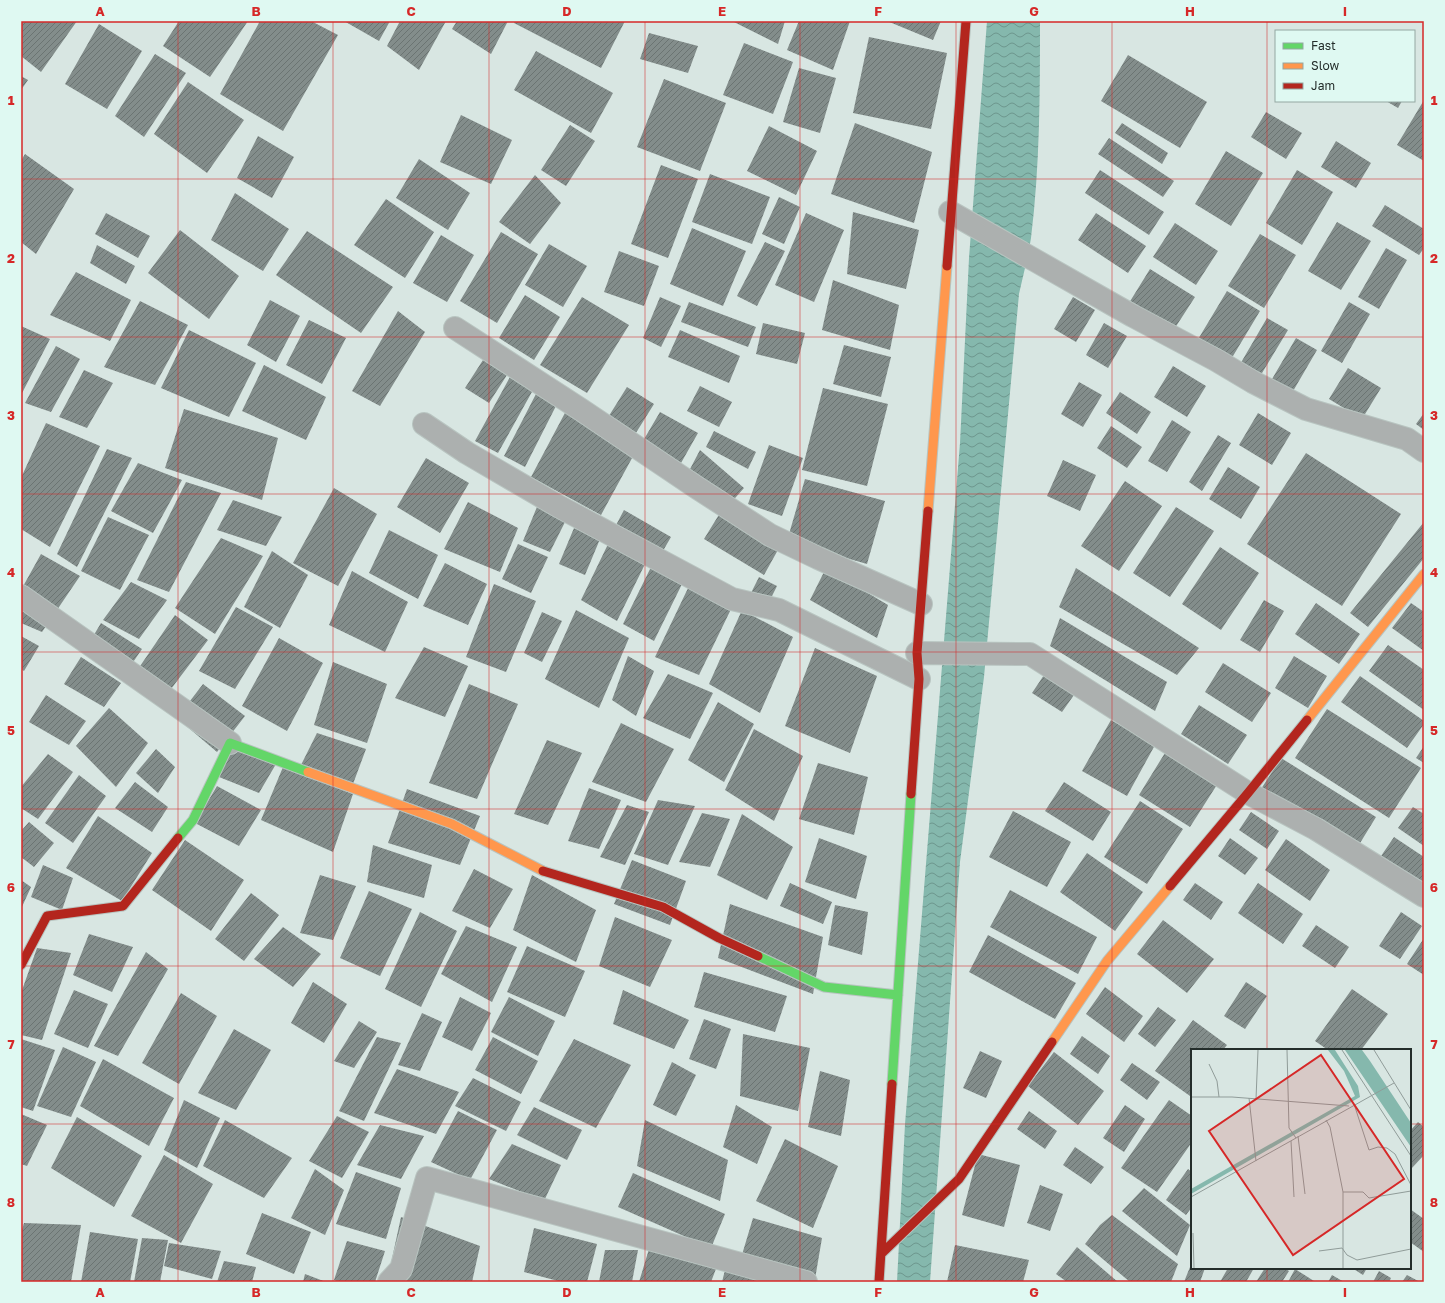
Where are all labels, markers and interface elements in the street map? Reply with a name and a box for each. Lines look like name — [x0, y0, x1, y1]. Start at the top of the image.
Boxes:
text: A — [95, 3, 105, 19]
text: B — [251, 3, 261, 19]
text: C — [406, 3, 416, 19]
text: D — [562, 3, 572, 19]
text: E — [718, 3, 726, 19]
text: F — [874, 3, 882, 19]
text: G — [1029, 3, 1039, 19]
text: H — [1185, 3, 1195, 19]
text: I — [1343, 3, 1347, 19]
legend — [1275, 30, 1415, 102]
text: Fast — [1311, 38, 1336, 53]
text: Slow — [1311, 58, 1339, 73]
text: Jam — [1311, 78, 1335, 93]
text: 1 — [8, 92, 15, 108]
text: 1 — [1431, 92, 1438, 108]
text: 2 — [7, 250, 15, 266]
text: 2 — [1430, 250, 1438, 266]
text: 3 — [7, 407, 15, 423]
text: 3 — [1430, 407, 1438, 423]
text: 4 — [7, 564, 15, 580]
text: 4 — [1430, 564, 1438, 580]
text: 5 — [7, 722, 15, 738]
text: 5 — [1430, 722, 1438, 738]
text: 6 — [7, 879, 15, 895]
text: 6 — [1430, 879, 1438, 895]
text: 7 — [7, 1036, 15, 1052]
text: 7 — [1430, 1036, 1438, 1052]
inset map — [1191, 1049, 1411, 1269]
text: 8 — [7, 1194, 15, 1210]
text: 8 — [1430, 1194, 1438, 1210]
text: A — [95, 1284, 105, 1300]
text: B — [251, 1284, 261, 1300]
text: C — [406, 1284, 416, 1300]
text: D — [562, 1284, 572, 1300]
text: E — [718, 1284, 726, 1300]
text: F — [874, 1284, 882, 1300]
text: G — [1029, 1284, 1039, 1300]
text: H — [1185, 1284, 1195, 1300]
text: I — [1343, 1284, 1347, 1300]

